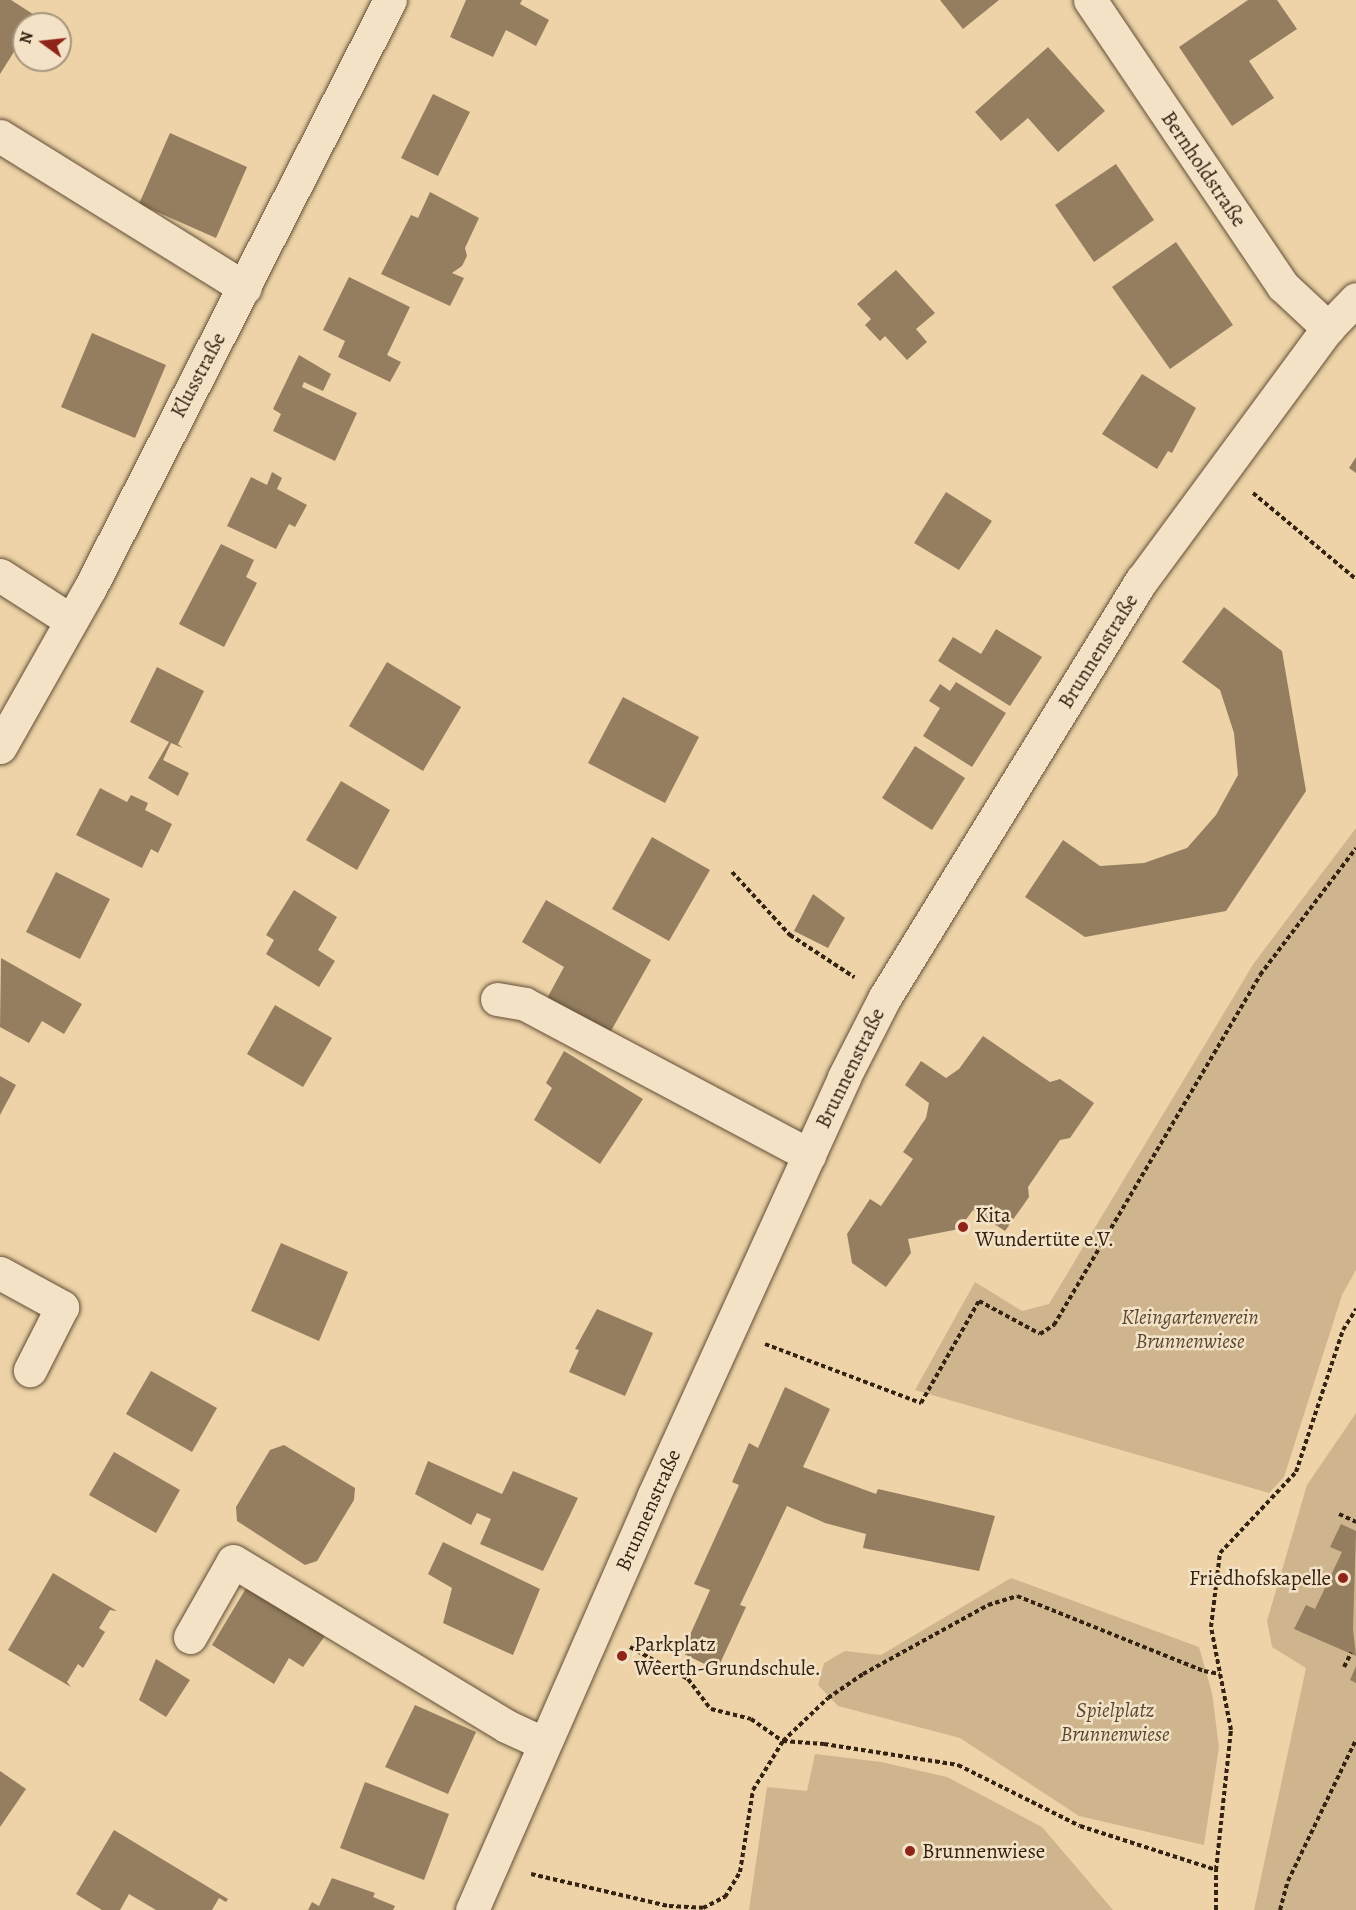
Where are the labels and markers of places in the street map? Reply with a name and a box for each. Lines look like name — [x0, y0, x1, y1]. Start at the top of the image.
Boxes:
place label: Kita Wundertüte e.V. — [975, 1202, 1114, 1252]
marker: Kita Wundertüte e.V. — [956, 1220, 970, 1234]
place label: Friedhofskapelle — [1189, 1565, 1331, 1591]
marker: Friedhofskapelle — [1336, 1571, 1350, 1585]
place label: Parkplatz Weerth-Grundschule. — [634, 1631, 821, 1681]
marker: Parkplatz Weerth-Grundschule. — [615, 1649, 629, 1663]
place label: Brunnenwiese — [922, 1838, 1045, 1864]
marker: Brunnenwiese — [903, 1844, 917, 1858]

